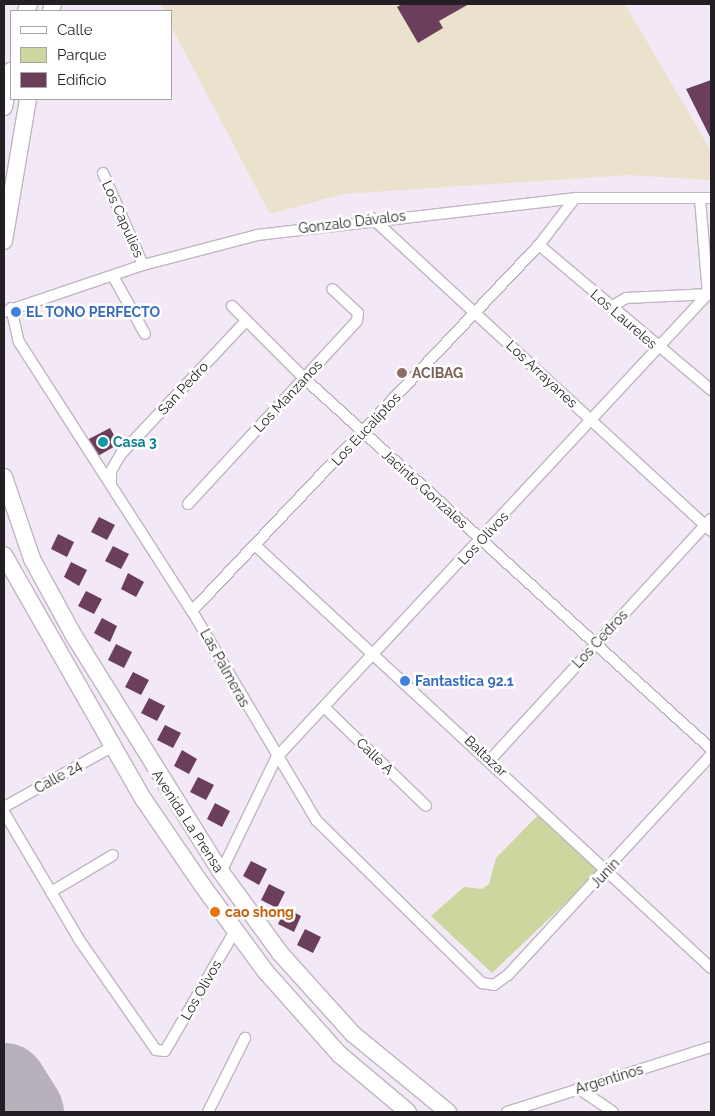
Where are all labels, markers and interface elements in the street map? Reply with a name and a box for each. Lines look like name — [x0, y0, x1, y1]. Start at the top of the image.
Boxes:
legend — [10, 10, 172, 100]
text: Calle — [57, 21, 92, 39]
text: Parque — [57, 46, 106, 64]
text: Edificio — [57, 71, 107, 89]
street label: Los Capulies — [99, 178, 147, 260]
street label: Gonzalo Dávalos — [297, 207, 407, 237]
street label: Los Laureles — [587, 286, 661, 352]
place label: EL TONO PERFECTO — [26, 304, 161, 320]
marker: EL TONO PERFECTO — [10, 306, 22, 318]
street label: Los Arrayanes — [503, 337, 581, 411]
street label: Los Manzanos — [250, 356, 326, 436]
street label: San Pedro — [154, 358, 212, 418]
place label: ACIBAG — [412, 365, 463, 381]
marker: ACIBAG — [396, 367, 408, 379]
street label: Los Eucaliptos — [328, 389, 404, 469]
place label: Casa 3 — [113, 434, 157, 450]
marker: Casa 3 — [97, 436, 109, 448]
street label: Jacinto Gonzales — [379, 446, 471, 532]
street label: Los Olivos — [454, 508, 512, 568]
street label: Los Cedros — [569, 607, 631, 671]
street label: Las Palmeras — [197, 626, 253, 710]
place label: Fantastica 92.1 — [415, 673, 514, 689]
marker: Fantastica 92.1 — [399, 675, 411, 687]
street label: Baltazar — [461, 732, 511, 780]
street label: Calle A — [353, 734, 397, 778]
street label: Calle 24 — [31, 757, 85, 797]
street label: Avenida La Prensa — [149, 766, 227, 876]
street label: Junín — [587, 855, 623, 891]
place label: cao shong — [225, 904, 294, 920]
marker: cao shong — [209, 906, 221, 918]
street label: Los Olivos — [177, 957, 225, 1023]
street label: Argentinos — [573, 1061, 645, 1097]

